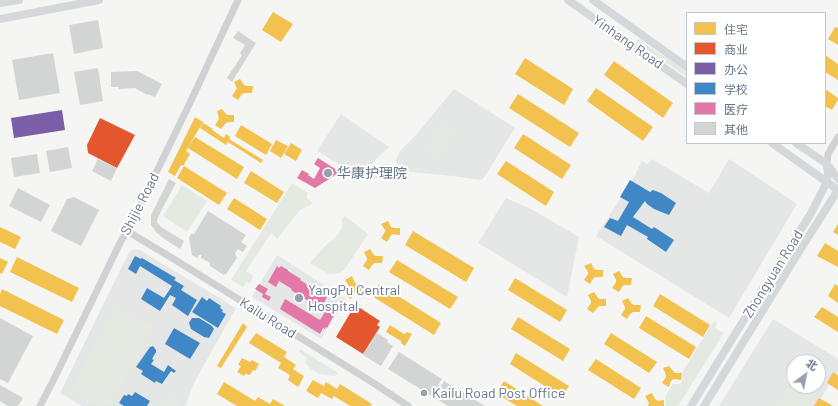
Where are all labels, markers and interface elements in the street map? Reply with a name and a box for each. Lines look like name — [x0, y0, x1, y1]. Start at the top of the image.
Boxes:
street label: Yinhang Road — [589, 11, 667, 73]
legend — [686, 12, 826, 144]
text: 住宅 — [724, 22, 748, 36]
text: 商业 — [724, 42, 748, 56]
text: 办公 — [724, 62, 748, 76]
text: 学校 — [724, 82, 748, 96]
text: 医疗 — [724, 102, 748, 116]
text: 其他 — [724, 122, 748, 136]
place label: 华康护理院 — [337, 165, 407, 181]
marker: 华康护理院 — [322, 167, 334, 179]
street label: Shijie Road — [117, 170, 163, 238]
street label: Zhongyuan Road — [739, 227, 807, 321]
place label: YangPu Central Hospital — [308, 282, 400, 314]
marker: YangPu Central Hospital — [293, 292, 305, 304]
street label: Kailu Road — [237, 294, 299, 342]
north arrow — [786, 354, 826, 394]
text: 北 — [804, 356, 820, 373]
place label: Kailu Road Post Office — [432, 385, 565, 401]
marker: Kailu Road Post Office — [419, 388, 429, 398]

